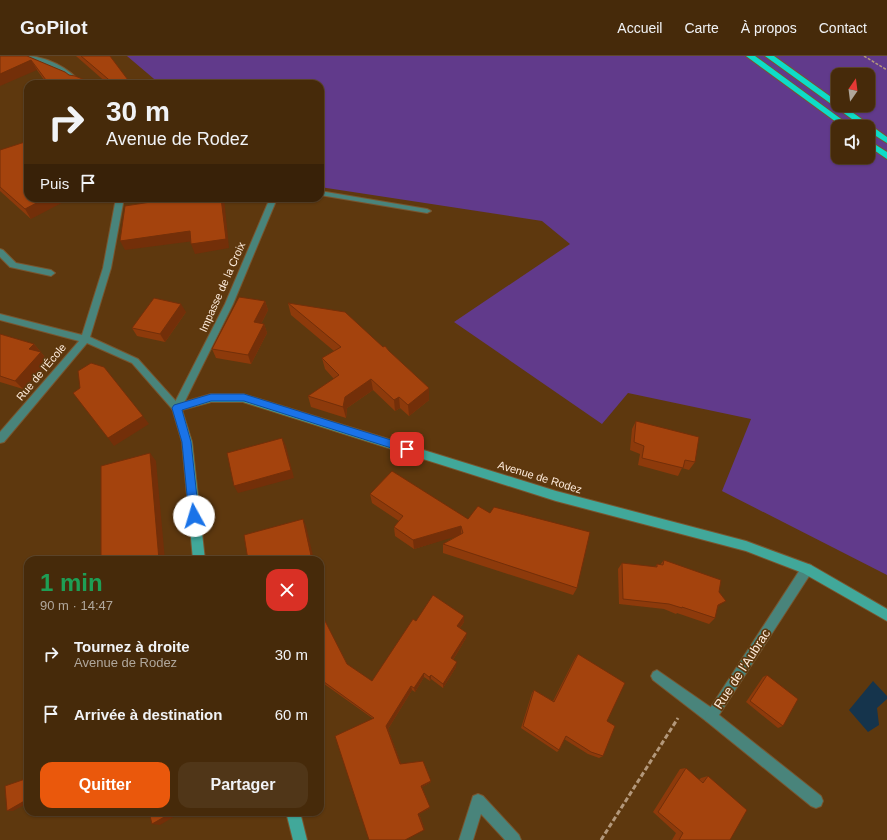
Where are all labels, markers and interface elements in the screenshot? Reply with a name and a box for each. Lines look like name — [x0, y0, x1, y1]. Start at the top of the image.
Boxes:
text: GoPilot — [20, 17, 88, 38]
text: Accueil — [617, 20, 662, 36]
text: Carte — [684, 20, 719, 36]
text: À propos — [741, 20, 797, 36]
text: Contact — [819, 20, 867, 36]
north arrow — [831, 68, 875, 112]
map controls — [831, 68, 875, 164]
icon: right — [40, 96, 92, 148]
text: 30 m — [106, 96, 170, 127]
button: sound — [831, 120, 875, 164]
text: Avenue de Rodez — [106, 129, 249, 149]
icon: arrive — [77, 172, 99, 194]
text: Puis — [40, 175, 69, 192]
street label: Impasse de la Croix — [197, 240, 247, 334]
street label: Rue de l'École — [14, 341, 68, 403]
pin — [390, 432, 424, 466]
icon: arrive — [396, 438, 418, 460]
street label: Avenue de Rodez — [497, 459, 583, 495]
position arrow — [173, 495, 215, 537]
text: 1 min — [40, 569, 103, 596]
button: close — [266, 569, 308, 611]
text: 90 m · 14:47 — [40, 598, 113, 613]
street label: Rue de l'Aubrac — [711, 626, 774, 712]
text: Tournez à droite — [74, 638, 190, 655]
icon: right — [40, 643, 62, 665]
text: 30 m — [275, 646, 308, 663]
text: Avenue de Rodez — [74, 655, 177, 670]
icon: arrive — [40, 703, 62, 725]
text: Arrivée à destination — [74, 706, 222, 723]
text: 60 m — [275, 706, 308, 723]
button: Quitter — [40, 762, 170, 808]
button: Partager — [178, 762, 308, 808]

